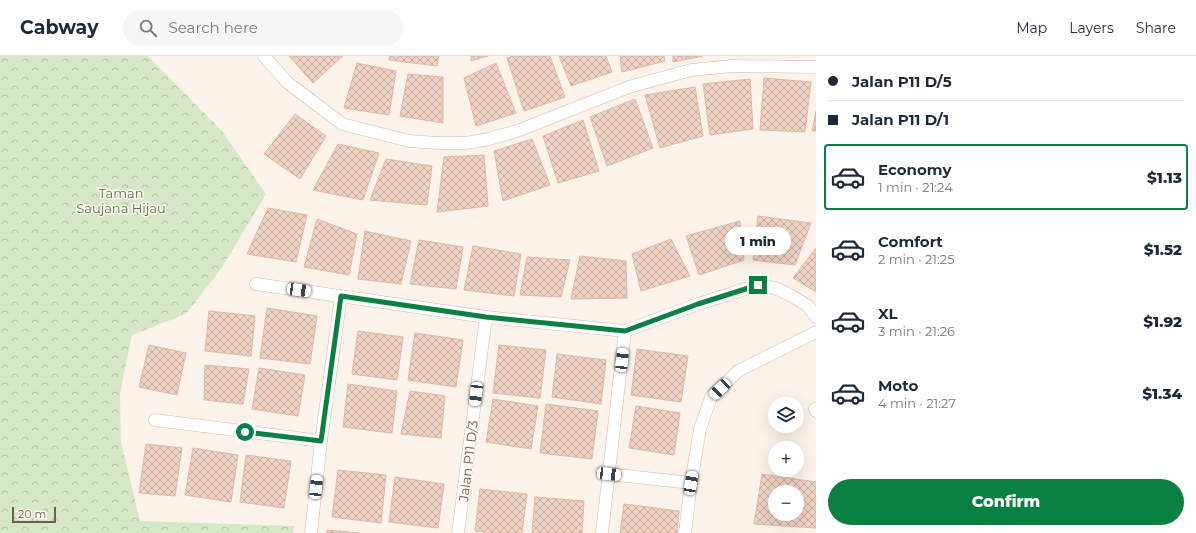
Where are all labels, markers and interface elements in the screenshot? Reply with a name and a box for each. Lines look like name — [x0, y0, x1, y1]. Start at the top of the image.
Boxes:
search box — [123, 10, 403, 46]
text: Cabway — [20, 16, 99, 39]
icon: search — [137, 17, 159, 39]
text: Search here — [169, 18, 258, 37]
text: Map — [1016, 19, 1047, 37]
text: Layers — [1069, 19, 1114, 37]
text: Share — [1136, 19, 1176, 37]
text: Jalan P11 D/5 — [852, 72, 952, 91]
text: Jalan P11 D/1 — [852, 110, 949, 129]
icon: car — [830, 159, 866, 195]
text: Economy — [878, 160, 951, 179]
text: $1.13 — [1147, 168, 1182, 187]
text: 1 min · 21:24 — [878, 179, 953, 195]
park label: Taman Saujana Hijau — [76, 185, 166, 216]
callout: 1 min — [725, 227, 791, 255]
icon: car — [830, 231, 866, 267]
text: Comfort — [878, 232, 943, 251]
text: 1 min — [740, 233, 776, 249]
text: $1.52 — [1144, 240, 1182, 259]
text: 2 min · 21:25 — [878, 251, 955, 267]
route end — [749, 276, 767, 294]
car — [286, 282, 312, 298]
icon: car — [830, 303, 866, 339]
text: XL — [878, 304, 897, 323]
text: $1.92 — [1144, 312, 1182, 331]
text: 3 min · 21:26 — [878, 323, 955, 339]
car — [615, 347, 629, 373]
icon: car — [830, 375, 866, 411]
car — [707, 376, 733, 402]
text: Moto — [878, 376, 918, 395]
car — [469, 381, 483, 407]
text: $1.34 — [1142, 384, 1182, 403]
text: 4 min · 21:27 — [878, 395, 956, 411]
map controls — [768, 397, 804, 521]
button: layers — [768, 397, 804, 433]
street label: Jalan P11 D/3 — [455, 419, 481, 504]
route start — [236, 423, 254, 441]
button: + — [768, 441, 804, 477]
car — [596, 467, 622, 481]
car — [683, 470, 699, 496]
car — [309, 474, 323, 500]
button: Confirm — [828, 479, 1184, 525]
button: − — [768, 485, 804, 521]
scale bar — [12, 505, 56, 524]
text: 20 m — [18, 507, 46, 521]

